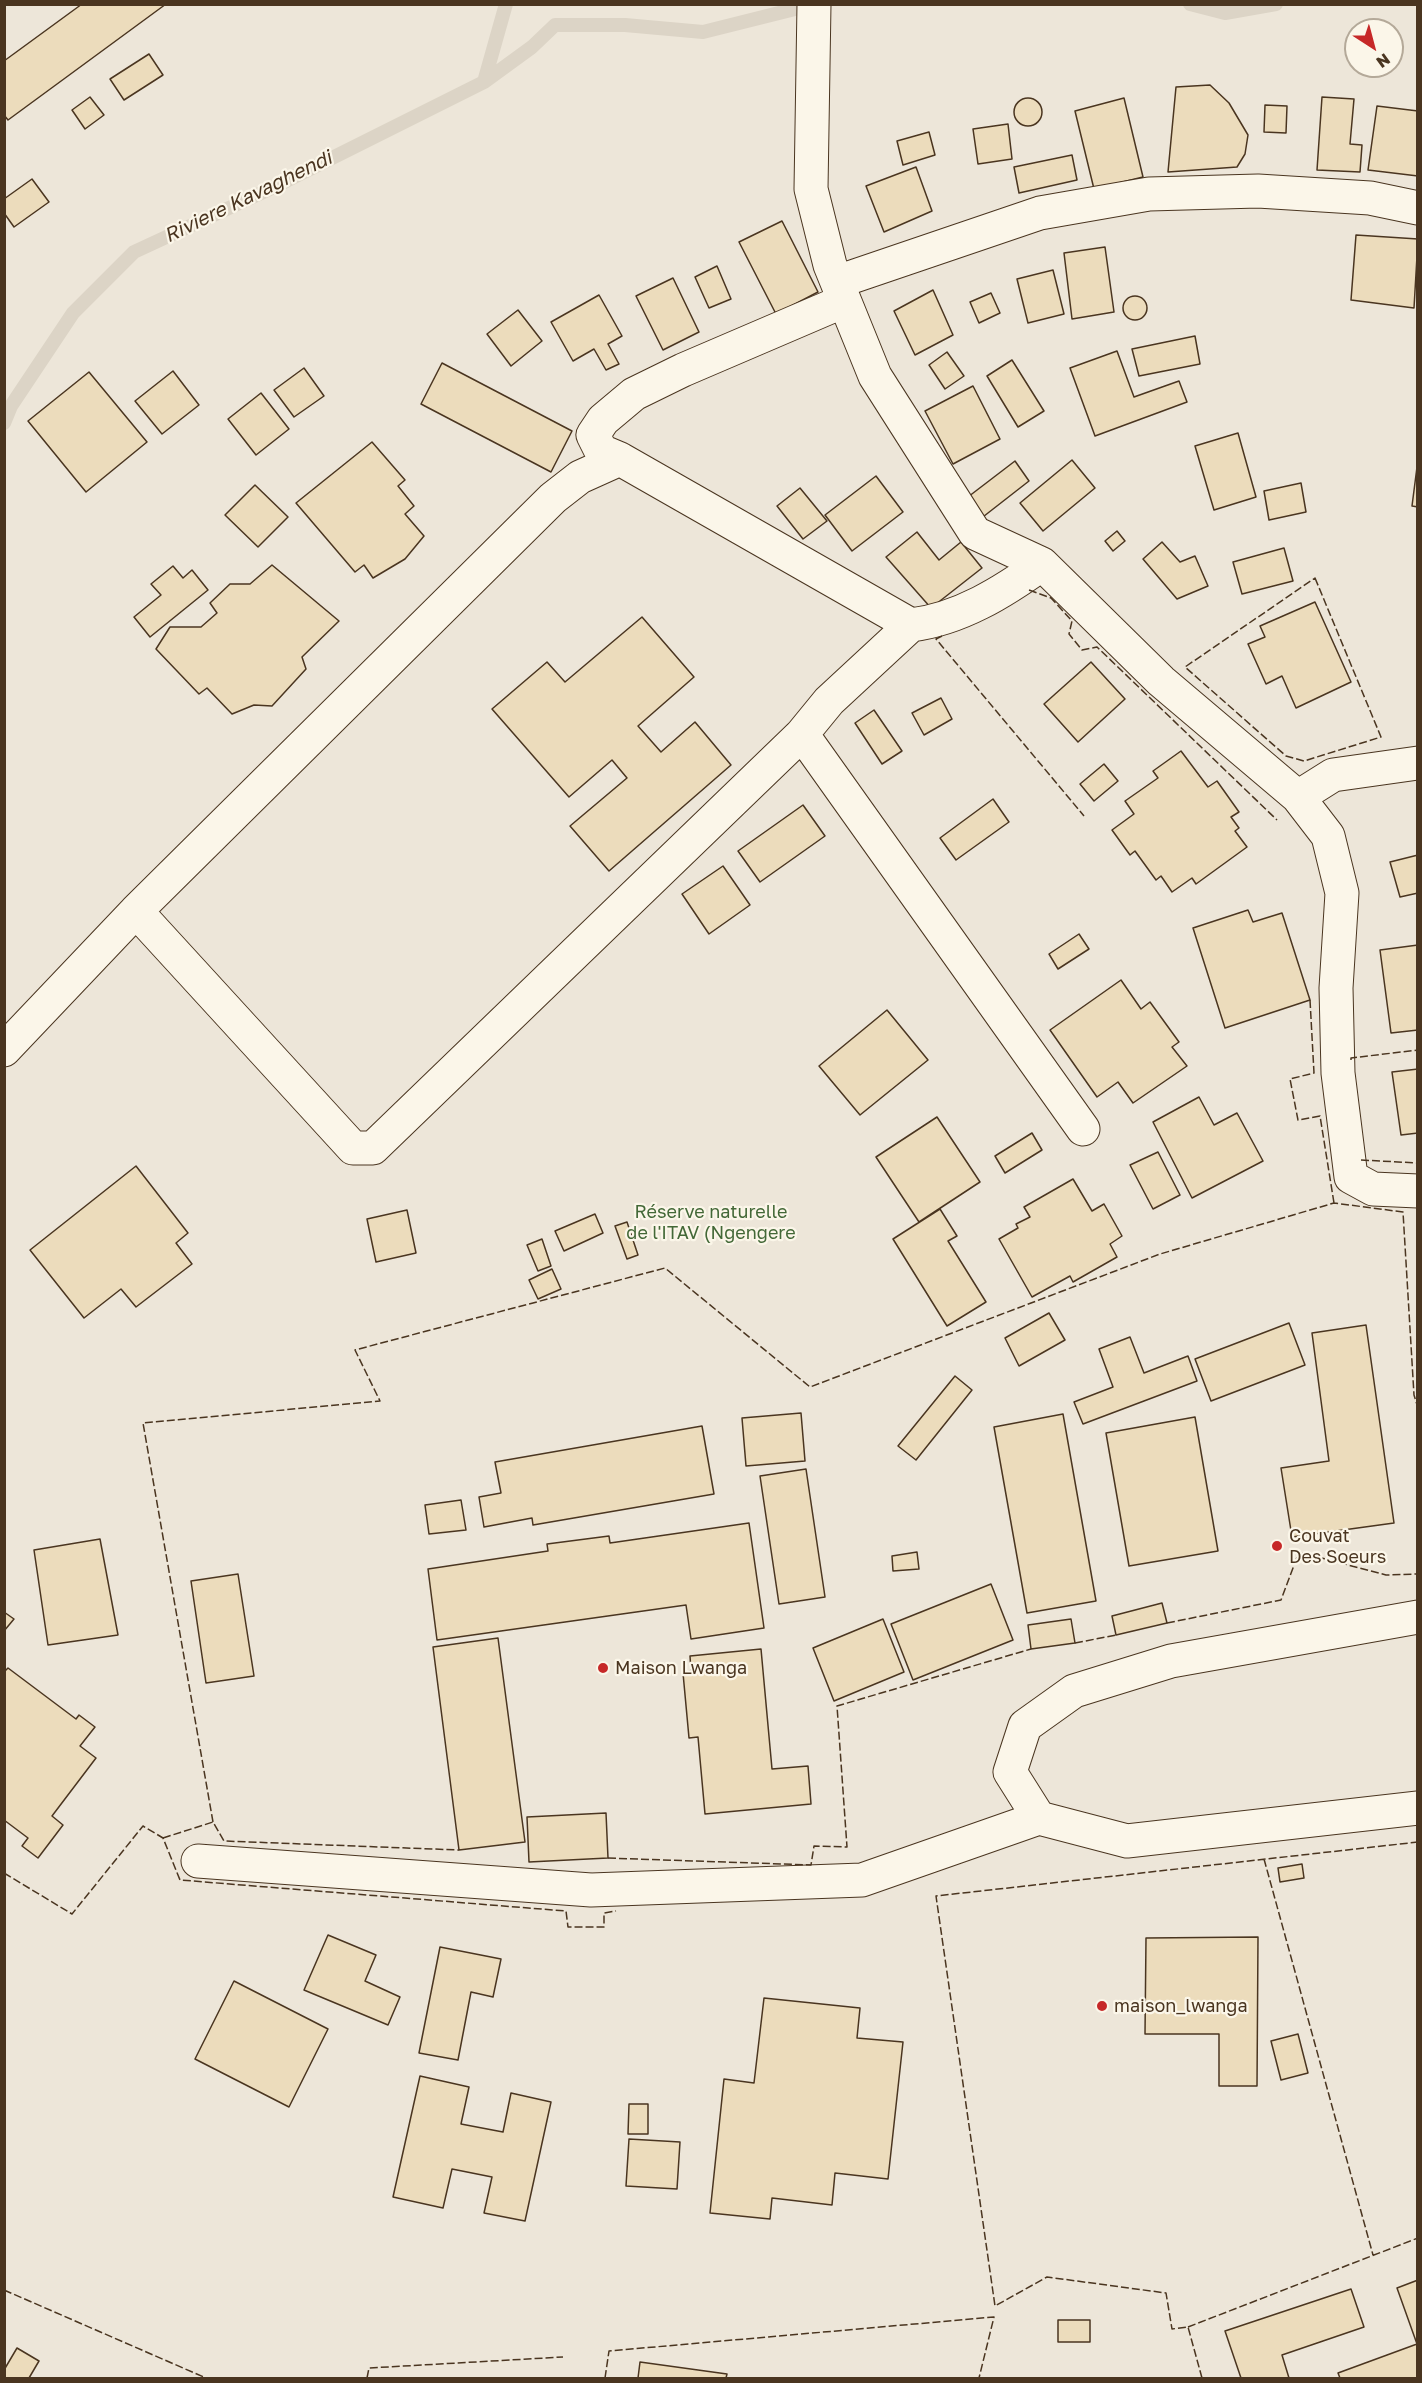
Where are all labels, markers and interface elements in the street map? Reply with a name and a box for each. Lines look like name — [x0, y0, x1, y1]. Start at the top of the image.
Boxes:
north arrow — [1344, 18, 1404, 78]
text: N — [1373, 49, 1394, 73]
water label: Riviere Kavaghendi — [160, 146, 336, 248]
park label: Réserve naturelle de l'ITAV (Ngengere — [626, 1201, 796, 1244]
place label: Couvat Des Soeurs — [1289, 1525, 1386, 1568]
marker: Couvat Des Soeurs — [1270, 1539, 1284, 1553]
place label: Maison Lwanga — [615, 1657, 747, 1679]
marker: Maison Lwanga — [596, 1661, 610, 1675]
place label: maison_lwanga — [1114, 1995, 1248, 2017]
marker: maison_lwanga — [1095, 1999, 1109, 2013]

